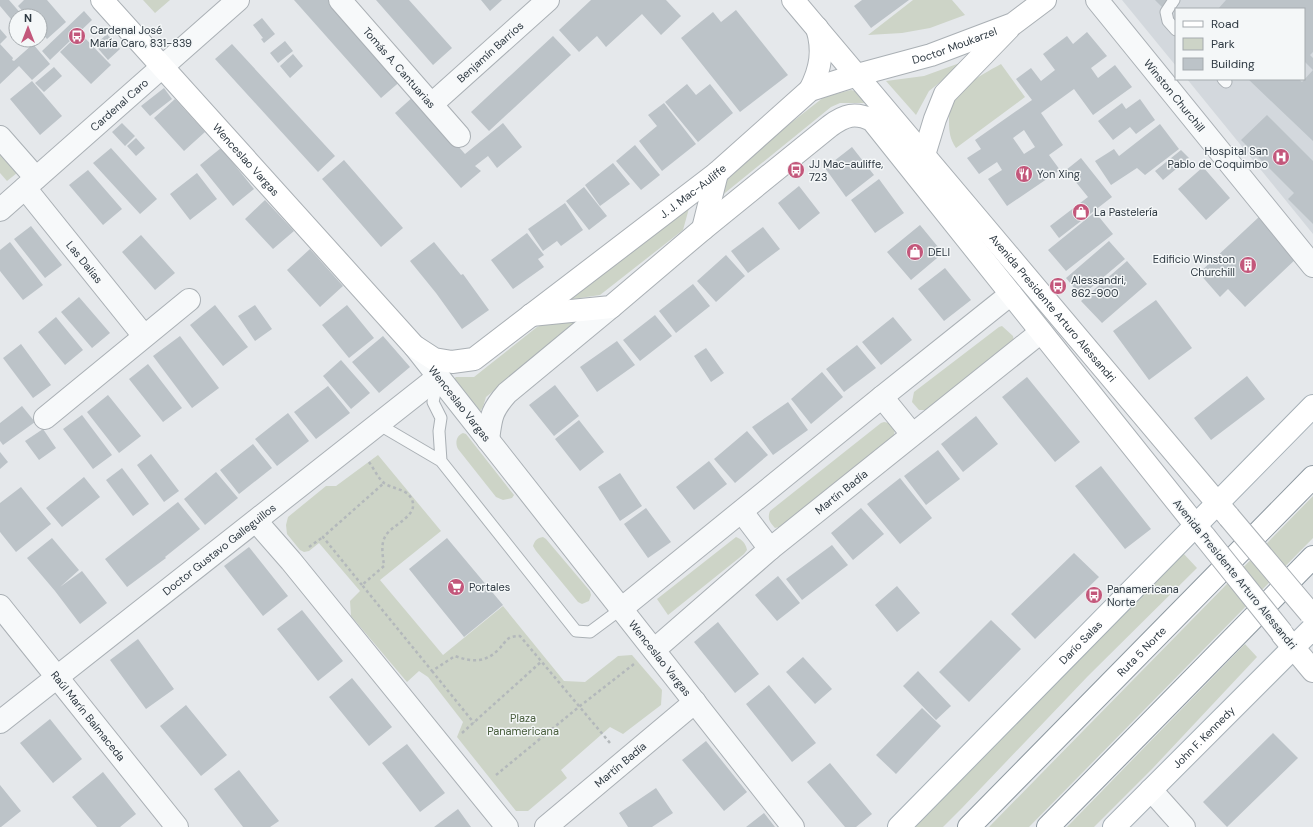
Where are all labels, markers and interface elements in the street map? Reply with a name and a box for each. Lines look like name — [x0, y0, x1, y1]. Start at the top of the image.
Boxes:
north arrow — [8, 8, 48, 48]
legend — [1175, 8, 1305, 80]
text: N — [24, 11, 32, 25]
text: Road — [1211, 16, 1239, 32]
street label: Benjamín Barrios — [454, 18, 526, 85]
place label: Cardenal José María Caro, 831-839 — [90, 23, 192, 50]
street label: Tomás A. Cantuarias — [360, 24, 439, 111]
street label: Doctor Moukarzel — [910, 24, 999, 67]
bus stop icon: Cardenal José María Caro, 831-839 — [67, 26, 87, 46]
text: Park — [1211, 36, 1235, 52]
street label: Winston Churchill — [1141, 56, 1208, 135]
text: Building — [1211, 56, 1255, 72]
street label: Cardenal Caro — [87, 75, 151, 134]
street label: Wenceslao Vargas — [210, 120, 282, 199]
place label: Hospital San Pablo de Coquimbo — [1168, 144, 1268, 171]
hospital icon: Hospital San Pablo de Coquimbo — [1271, 147, 1291, 167]
place label: JJ Mac-auliffe, 723 — [809, 157, 883, 184]
bus stop icon: JJ Mac-auliffe, 723 — [786, 160, 806, 180]
street label: J. J. Mac-Auliffe — [657, 161, 729, 221]
restaurant icon: Yon Xing — [1014, 164, 1034, 184]
place label: Yon Xing — [1037, 167, 1080, 181]
shop icon: La Pastelería — [1071, 202, 1091, 222]
place label: La Pastelería — [1094, 205, 1158, 219]
street label: Avenida Presidente Arturo Alessandri — [986, 231, 1119, 385]
street label: Las Dalias — [63, 238, 106, 286]
shop icon: DELI — [905, 242, 925, 262]
place label: DELI — [928, 245, 950, 259]
place label: Edificio Winston Churchill — [1153, 252, 1235, 279]
building icon: Edificio Winston Churchill — [1238, 255, 1258, 275]
place label: Alessandri, 862-900 — [1071, 273, 1126, 300]
bus stop icon: Alessandri, 862-900 — [1048, 276, 1068, 296]
street label: Wenceslao Vargas — [425, 363, 494, 444]
street label: Martín Badía — [812, 467, 870, 517]
street label: Avenida Presidente Arturo Alessandri — [1170, 496, 1300, 652]
street label: Doctor Gustavo Galleguillos — [160, 500, 279, 598]
supermarket icon: Portales — [446, 577, 466, 597]
place label: Portales — [469, 580, 510, 594]
place label: Panamericana Norte — [1107, 582, 1179, 609]
bus stop icon: Panamericana Norte — [1084, 585, 1104, 605]
street label: Wenceslao Vargas — [626, 617, 694, 699]
street label: Darío Salas — [1056, 617, 1105, 667]
street label: Ruta 5 Norte — [1114, 624, 1169, 679]
street label: Raúl Marín Balmaceda — [48, 668, 128, 764]
street label: John F. Kennedy — [1170, 703, 1238, 771]
park label: Plaza Panamericana — [487, 711, 559, 738]
street label: Martín Badía — [592, 739, 649, 790]

